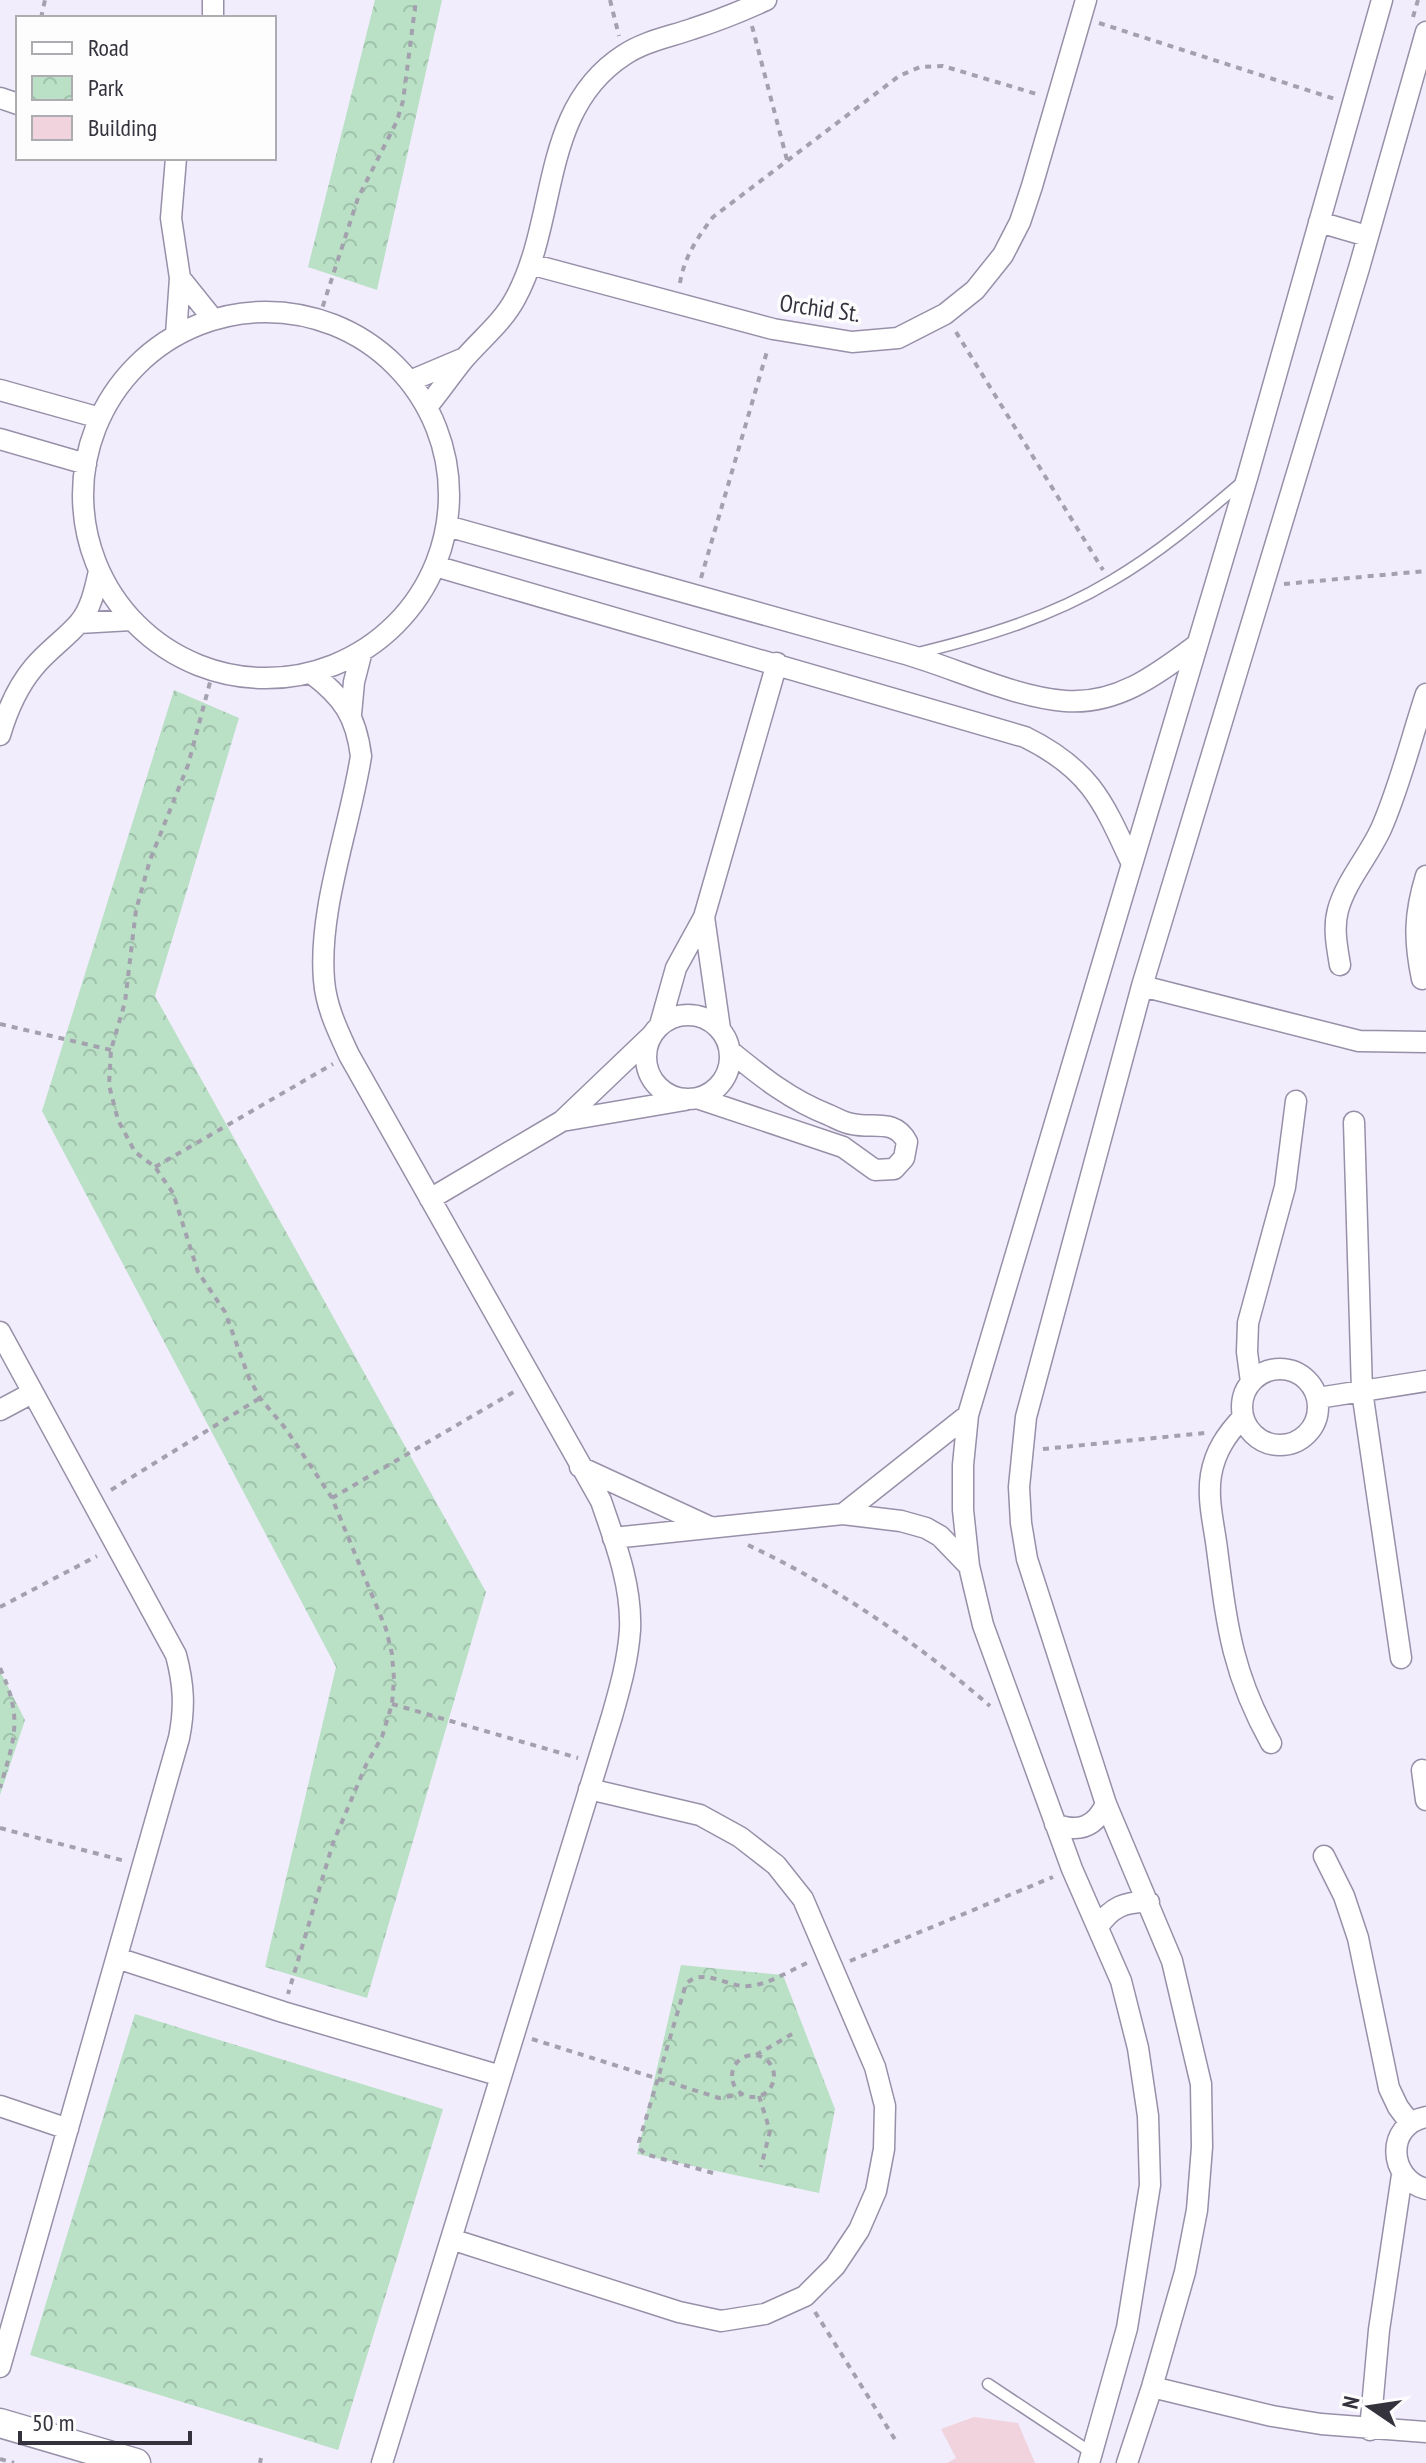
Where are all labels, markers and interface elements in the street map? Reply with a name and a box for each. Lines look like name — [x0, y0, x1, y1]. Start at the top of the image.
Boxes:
legend — [16, 16, 276, 160]
text: Road — [88, 32, 129, 63]
text: Park — [88, 72, 124, 103]
text: Building — [88, 112, 157, 143]
street label: Orchid St. — [778, 287, 862, 329]
north arrow — [1330, 2367, 1410, 2447]
text: N — [1336, 2394, 1365, 2411]
scale bar — [20, 2395, 190, 2445]
text: 50 m — [32, 2407, 74, 2438]

